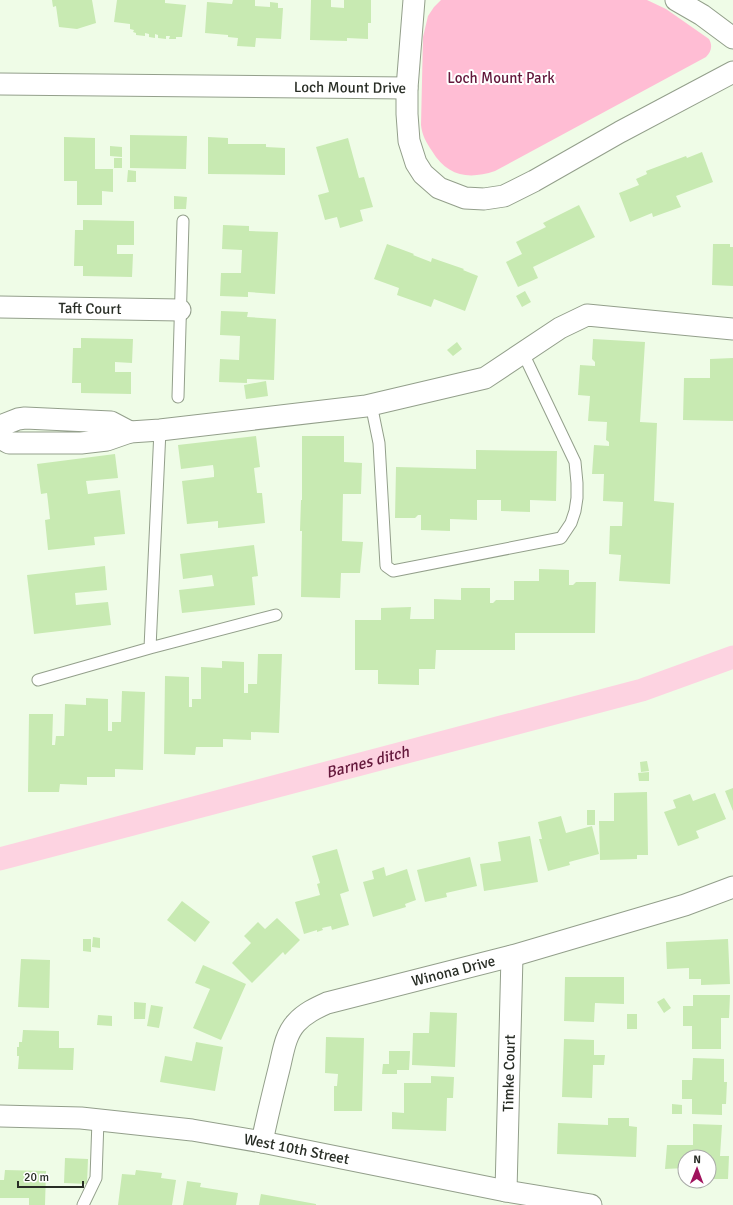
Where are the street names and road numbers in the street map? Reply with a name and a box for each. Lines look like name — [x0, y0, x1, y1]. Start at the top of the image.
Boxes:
street label: Loch Mount Drive — [294, 78, 406, 97]
street label: Taft Court — [58, 299, 122, 318]
street label: Winona Drive — [410, 952, 497, 990]
street label: Timke Court — [499, 1034, 519, 1112]
street label: West 10th Street — [243, 1130, 351, 1168]

